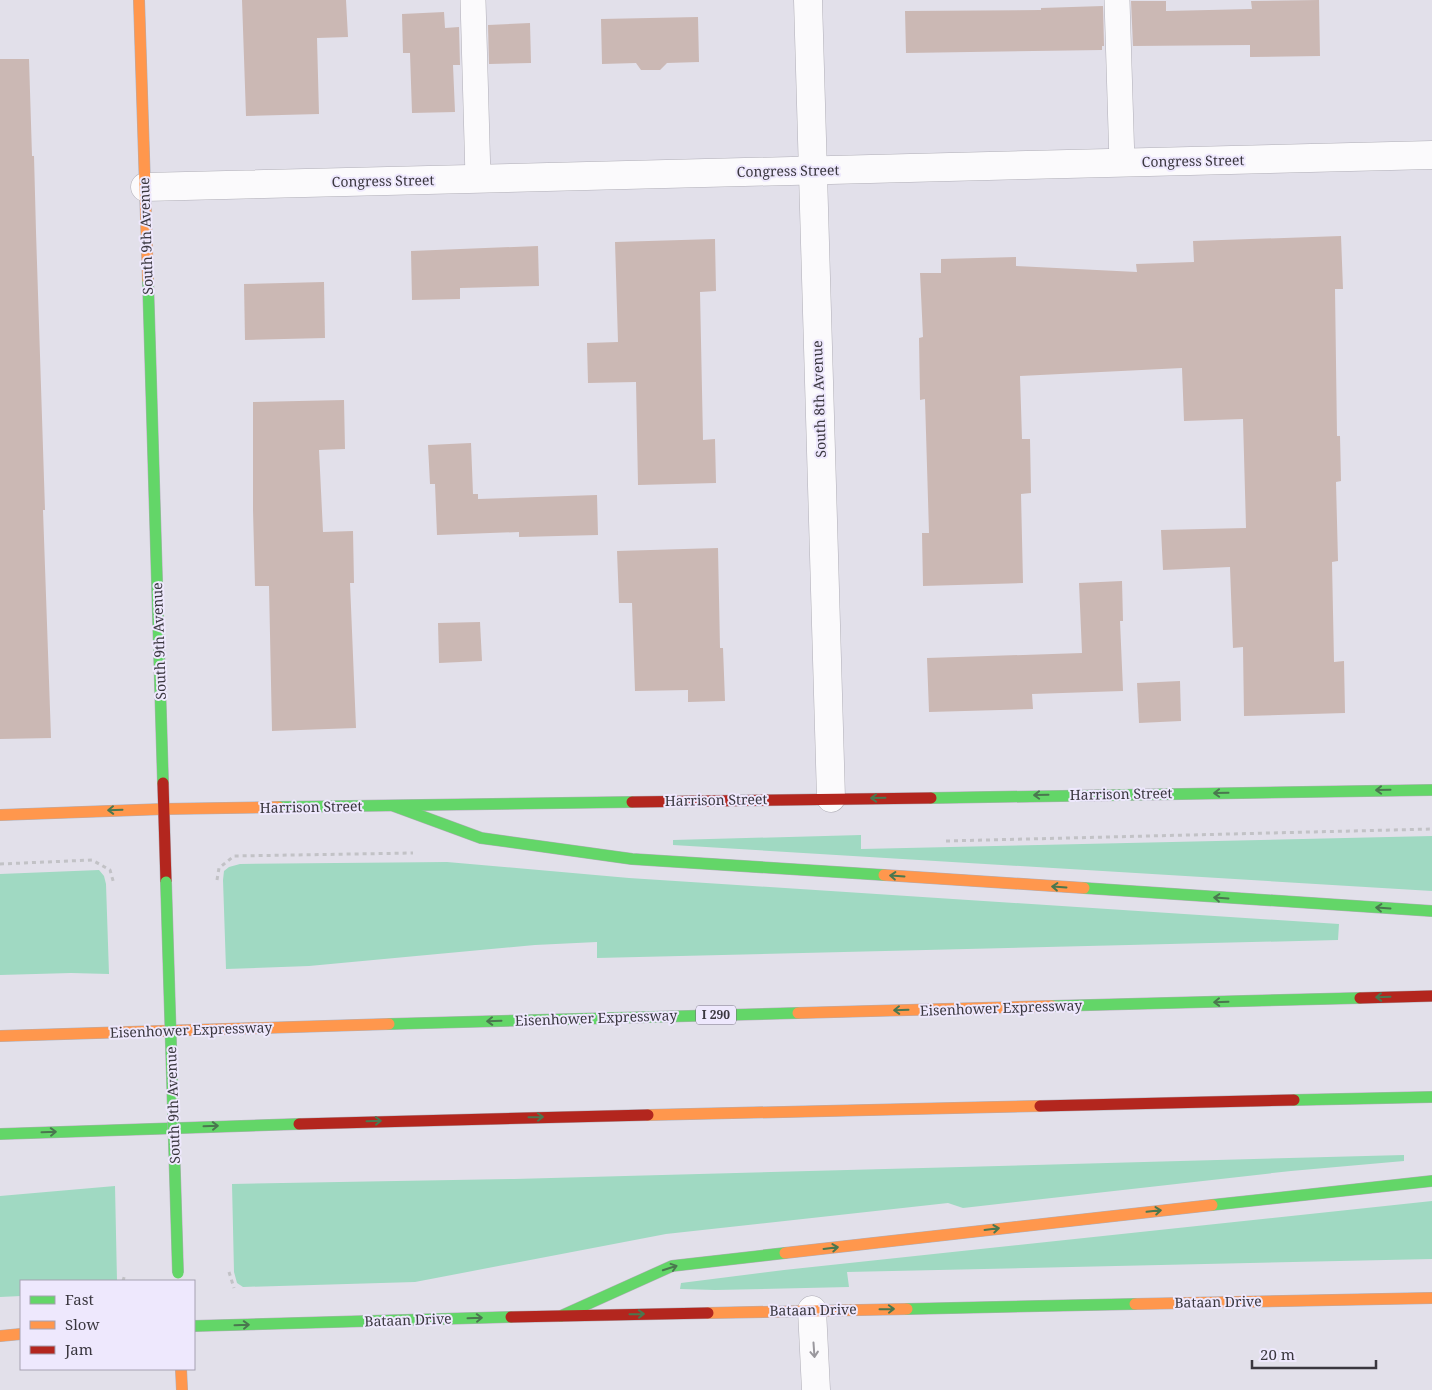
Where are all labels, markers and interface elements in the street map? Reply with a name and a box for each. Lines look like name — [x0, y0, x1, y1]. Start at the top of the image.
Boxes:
street label: Congress Street — [1142, 150, 1245, 171]
street label: Congress Street — [737, 160, 840, 181]
street label: Congress Street — [332, 170, 435, 191]
street label: South 9th Avenue — [134, 177, 157, 295]
street label: South 8th Avenue — [807, 340, 830, 458]
street label: South 9th Avenue — [147, 582, 170, 700]
street label: Harrison Street — [1069, 783, 1173, 804]
one-way arrow — [1376, 786, 1392, 795]
one-way arrow — [1213, 788, 1230, 798]
street label: Harrison Street — [664, 789, 768, 810]
one-way arrow — [1033, 790, 1050, 800]
one-way arrow — [871, 793, 887, 803]
street label: Harrison Street — [259, 796, 363, 817]
one-way arrow — [107, 806, 123, 815]
one-way arrow — [889, 872, 905, 881]
one-way arrow — [1051, 882, 1067, 892]
one-way arrow — [1213, 893, 1229, 902]
one-way arrow — [1376, 904, 1392, 913]
one-way arrow — [1376, 993, 1392, 1002]
street label: Eisenhower Expressway — [919, 995, 1083, 1020]
one-way arrow — [1213, 997, 1230, 1007]
street label: Eisenhower Expressway — [514, 1005, 678, 1030]
road number: I 290 — [696, 1006, 736, 1024]
one-way arrow — [893, 1006, 909, 1015]
one-way arrow — [486, 1016, 502, 1026]
street label: Eisenhower Expressway — [109, 1017, 273, 1042]
street label: South 9th Avenue — [161, 1046, 184, 1164]
one-way arrow — [528, 1112, 544, 1122]
one-way arrow — [365, 1116, 381, 1126]
one-way arrow — [203, 1122, 219, 1131]
one-way arrow — [40, 1127, 56, 1137]
one-way arrow — [1145, 1206, 1161, 1216]
one-way arrow — [984, 1224, 1000, 1234]
one-way arrow — [823, 1243, 839, 1253]
one-way arrow — [662, 1263, 677, 1272]
legend — [20, 1280, 195, 1370]
text: Fast — [65, 1289, 94, 1309]
street label: Bataan Drive — [1174, 1291, 1262, 1312]
street label: Bataan Drive — [769, 1299, 857, 1320]
one-way arrow — [879, 1304, 895, 1314]
street label: Bataan Drive — [364, 1308, 452, 1331]
one-way arrow — [629, 1309, 645, 1319]
one-way arrow — [466, 1313, 483, 1323]
text: Slow — [65, 1314, 99, 1334]
one-way arrow — [234, 1320, 250, 1329]
scale bar — [1252, 1338, 1376, 1370]
text: Jam — [64, 1339, 93, 1359]
one-way arrow — [810, 1342, 819, 1358]
text: 20 m — [1260, 1344, 1295, 1364]

